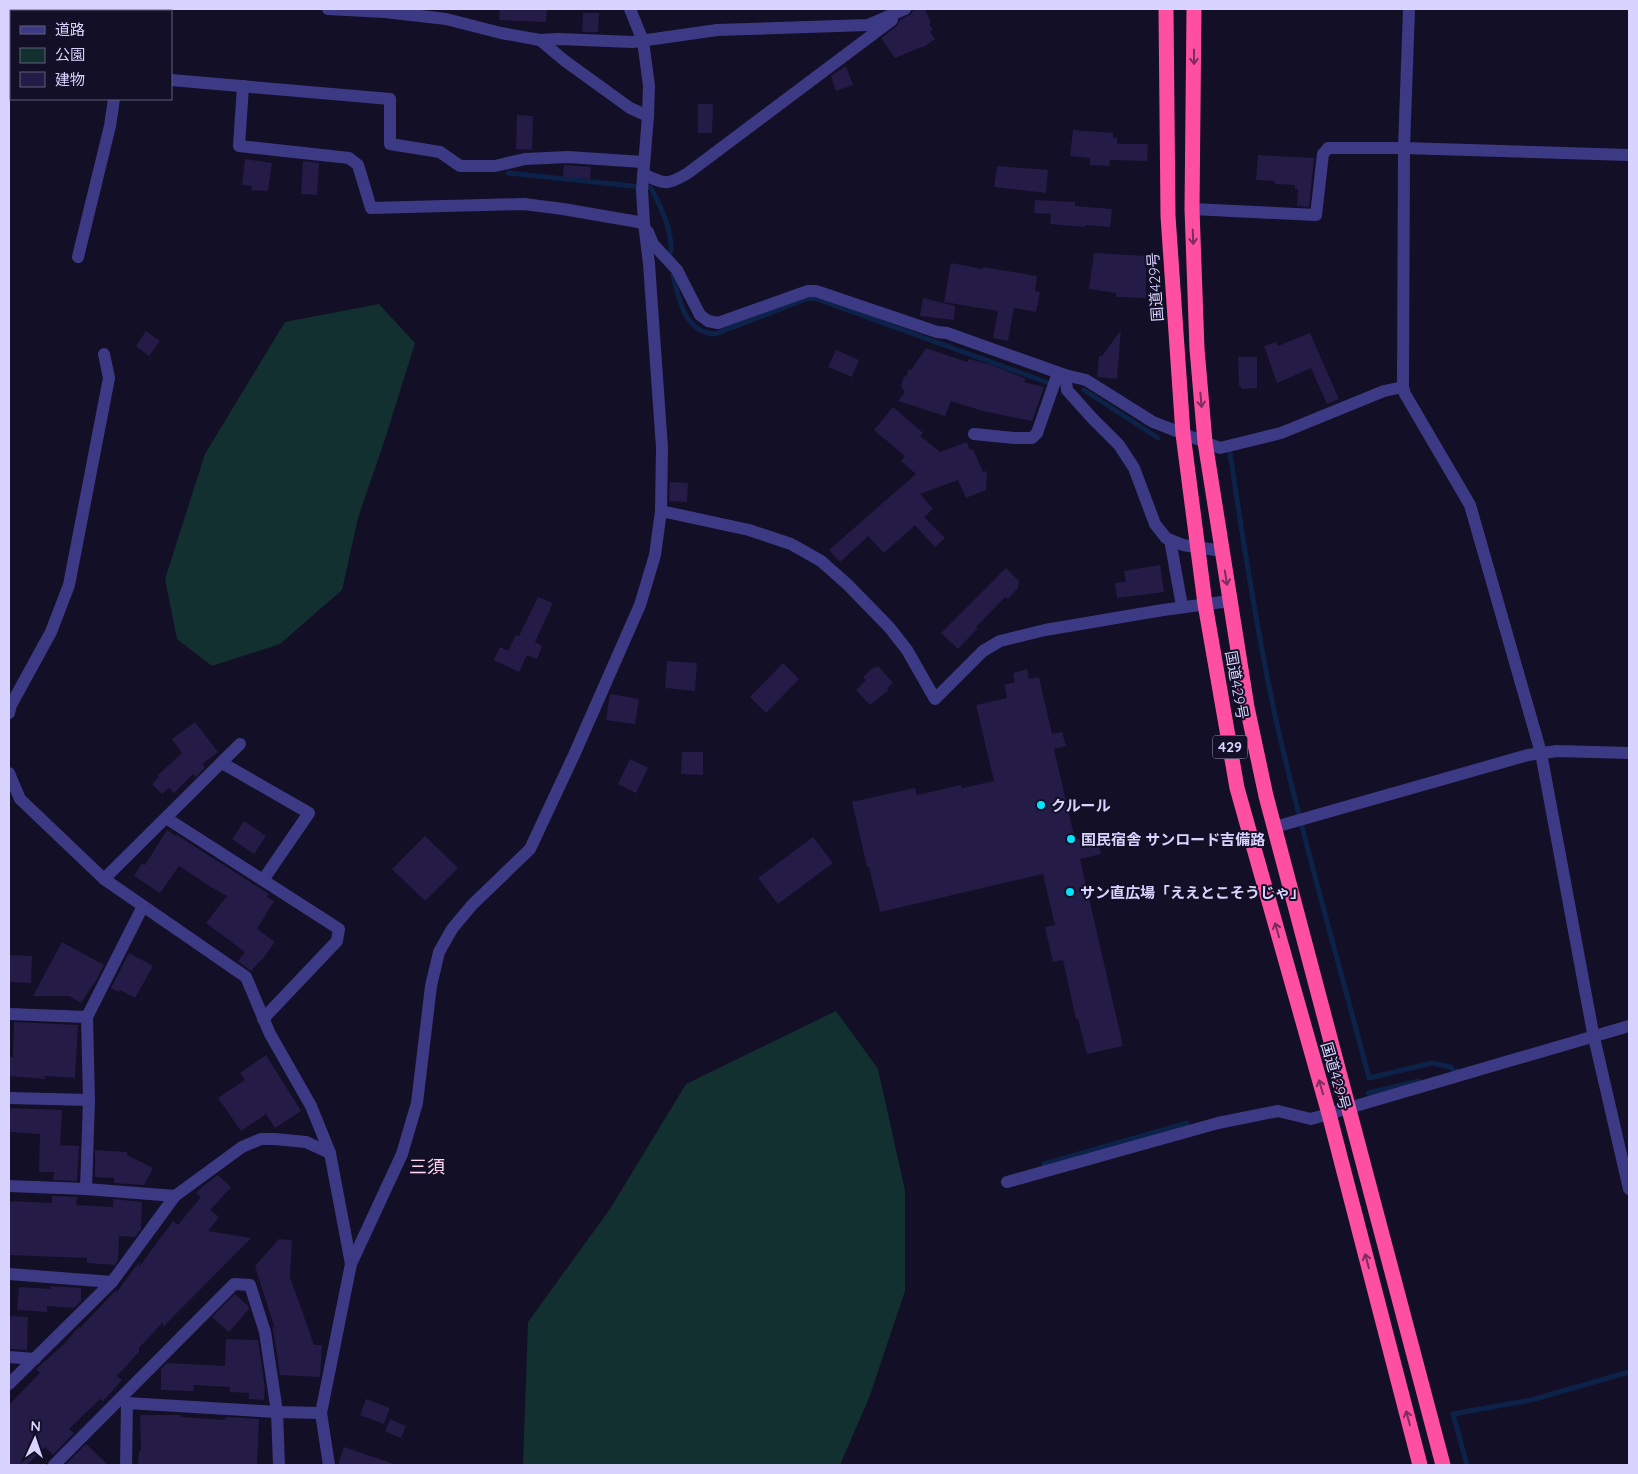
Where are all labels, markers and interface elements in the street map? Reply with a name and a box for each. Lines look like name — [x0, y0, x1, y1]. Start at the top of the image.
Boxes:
legend — [10, 10, 172, 100]
text: 道路 — [55, 20, 85, 39]
text: 公園 — [55, 45, 85, 64]
one-way arrow — [1189, 49, 1198, 65]
text: 建物 — [55, 70, 85, 89]
one-way arrow — [1189, 229, 1198, 245]
street label: 国道429号 — [1143, 252, 1167, 322]
one-way arrow — [1196, 391, 1206, 407]
one-way arrow — [1222, 570, 1232, 586]
street label: 国道429号 — [1222, 649, 1252, 721]
road number: 429 — [1212, 736, 1248, 759]
place label: クルール — [1051, 796, 1111, 815]
marker: クルール — [1035, 799, 1047, 811]
place label: 国民宿舎 サンロード吉備路 — [1081, 830, 1265, 849]
marker: 国民宿舎 サンロード吉備路 — [1065, 833, 1077, 845]
place label: サン直広場「ええとこそうじゃ」 — [1080, 883, 1305, 902]
marker: サン直広場「ええとこそうじゃ」 — [1064, 886, 1076, 898]
one-way arrow — [1271, 923, 1281, 939]
street label: 国道429号 — [1317, 1040, 1355, 1112]
one-way arrow — [1316, 1079, 1325, 1095]
district label: 三須 — [409, 1155, 445, 1178]
one-way arrow — [1362, 1253, 1371, 1269]
one-way arrow — [1402, 1411, 1412, 1427]
north arrow — [10, 1414, 60, 1464]
text: N — [30, 1417, 41, 1435]

